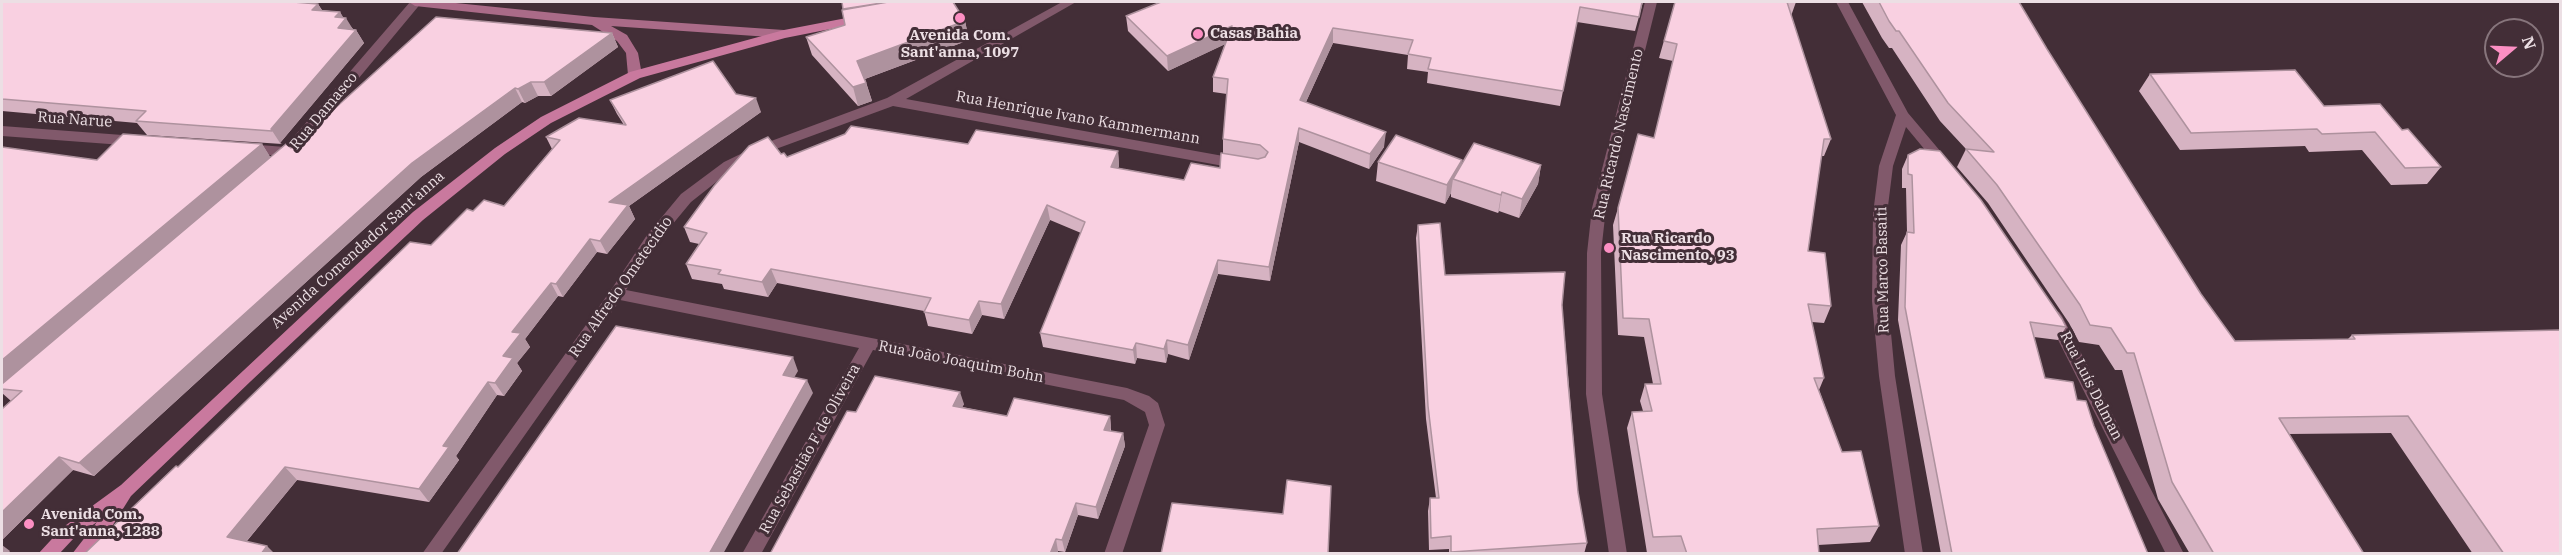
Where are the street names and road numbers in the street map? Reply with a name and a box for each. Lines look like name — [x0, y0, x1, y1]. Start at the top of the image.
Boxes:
street label: Rua Ricardo Nascimento — [1591, 47, 1647, 221]
street label: Rua Damasco — [286, 69, 362, 153]
street label: Rua Henrique Ivano Kammermann — [954, 88, 1202, 148]
street label: Rua Narue — [37, 108, 113, 132]
street label: Avenida Comendador Sant'anna — [268, 167, 448, 333]
street label: Rua Marco Basaiti — [1873, 206, 1893, 334]
street label: Rua Alfredo Ometecidio — [566, 213, 676, 361]
street label: Rua Luís Dalman — [2056, 329, 2126, 443]
street label: Rua João Joaquim Bohn — [877, 337, 1045, 387]
street label: Rua Sebastião F de Oliveira — [756, 361, 864, 537]

